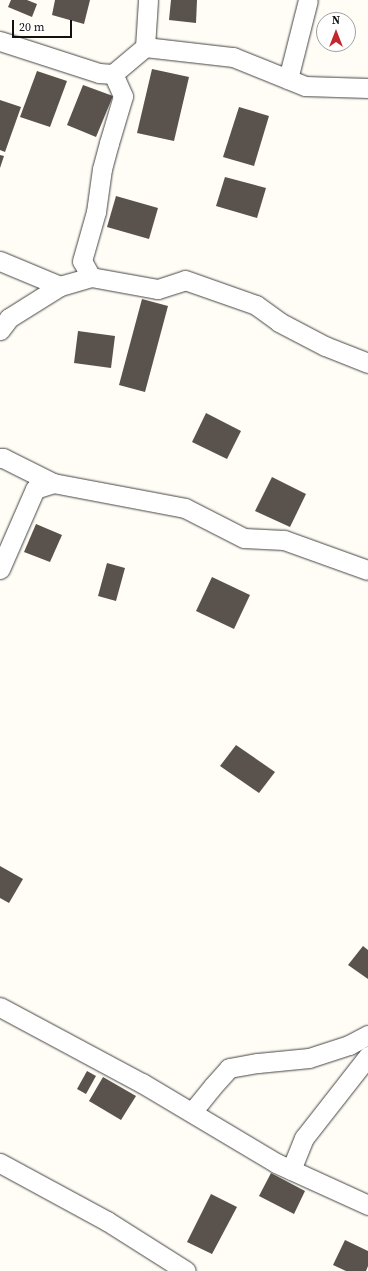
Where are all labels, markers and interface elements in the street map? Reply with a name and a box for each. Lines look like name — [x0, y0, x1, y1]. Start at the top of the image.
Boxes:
scale bar — [14, 12, 74, 38]
north arrow — [316, 12, 356, 52]
text: N — [332, 13, 340, 28]
text: 20 m — [19, 19, 45, 35]

